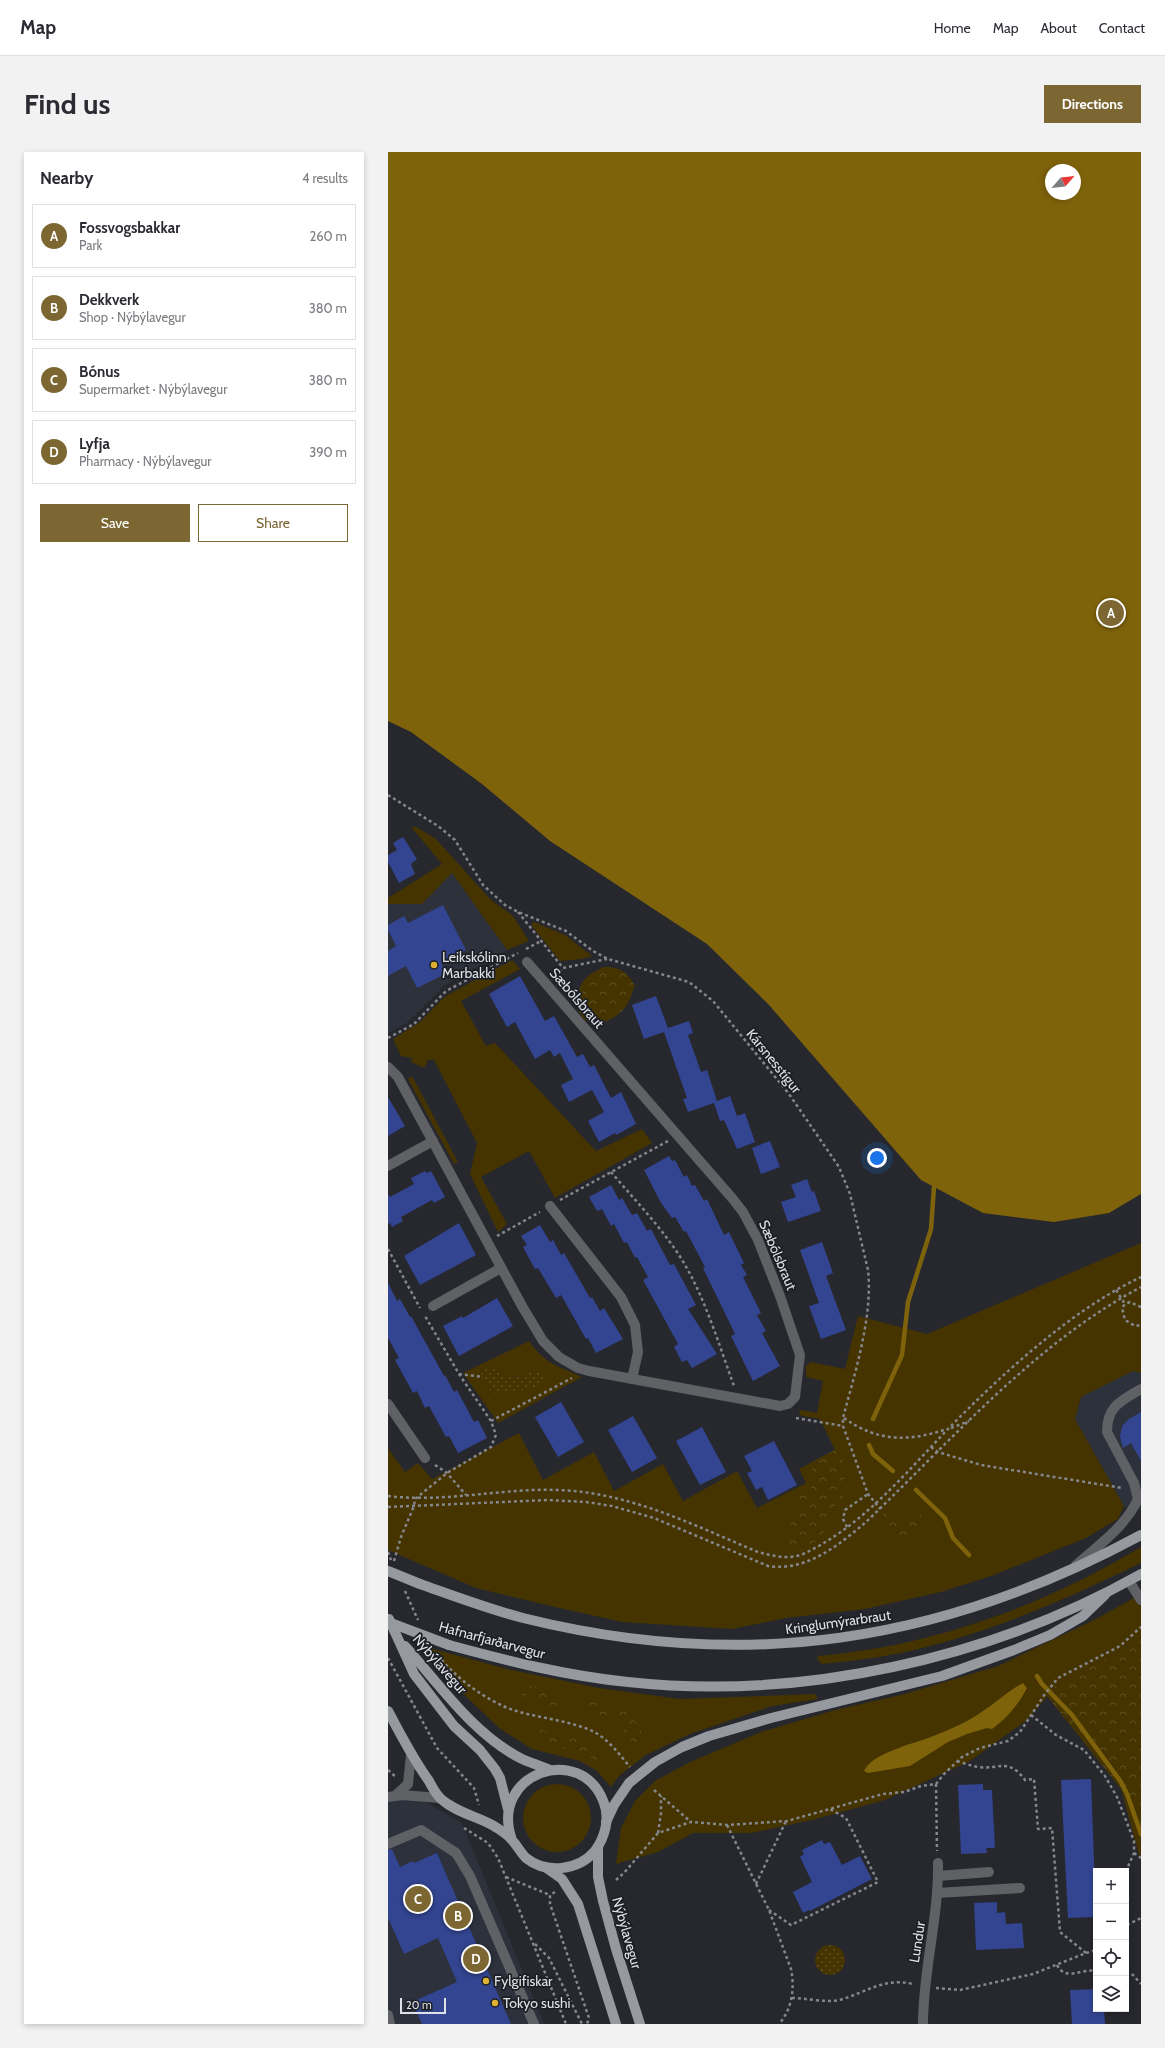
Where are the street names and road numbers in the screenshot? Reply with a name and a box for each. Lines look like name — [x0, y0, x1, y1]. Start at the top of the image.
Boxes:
street label: Sæbólsbraut — [546, 964, 608, 1032]
street label: Kársnesstígur — [743, 1025, 806, 1097]
street label: Sæbólsbraut — [755, 1217, 801, 1293]
street label: Kringlumýrarbraut — [784, 1606, 892, 1638]
street label: Hafnarfjarðarvegur — [437, 1617, 548, 1663]
street label: Nýbýlavegur — [409, 1630, 471, 1698]
street label: Nýbýlavegur — [608, 1895, 646, 1972]
street label: Lundur — [905, 1919, 929, 1964]

